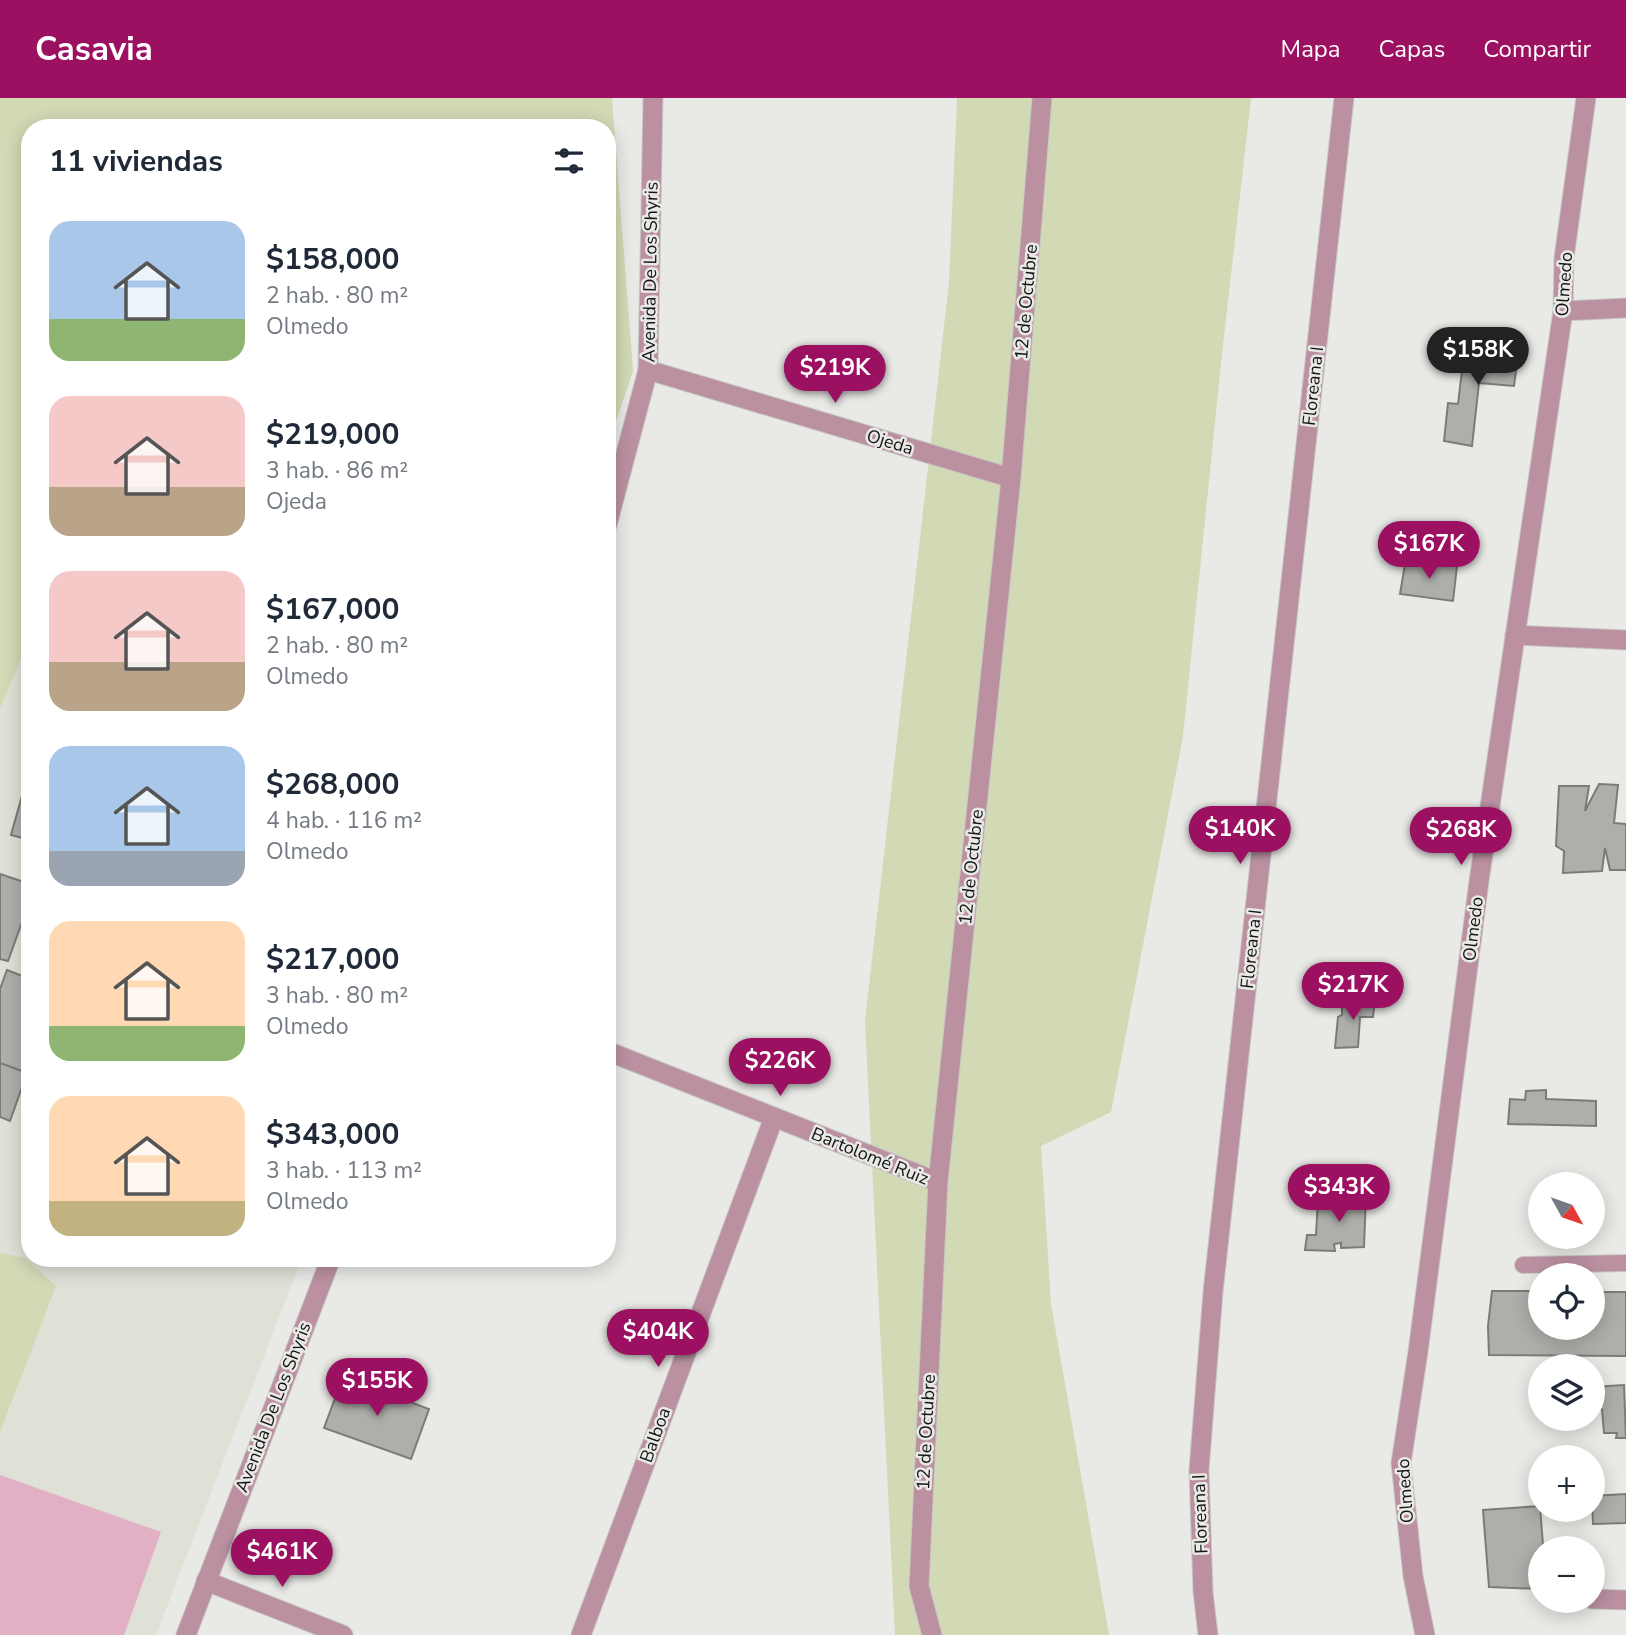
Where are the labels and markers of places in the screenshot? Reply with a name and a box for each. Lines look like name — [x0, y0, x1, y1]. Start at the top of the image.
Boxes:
pin: $158K — [1429, 328, 1527, 387]
pin: $219K — [786, 345, 884, 405]
pin: $167K — [1380, 522, 1478, 581]
pin: $140K — [1191, 806, 1289, 866]
pin: $268K — [1412, 808, 1510, 867]
pin: $217K — [1304, 962, 1402, 1022]
pin: $226K — [731, 1038, 829, 1098]
pin: $343K — [1290, 1164, 1388, 1224]
pin: $404K — [609, 1310, 707, 1369]
pin: $155K — [328, 1358, 426, 1418]
pin: $461K — [233, 1530, 331, 1589]

